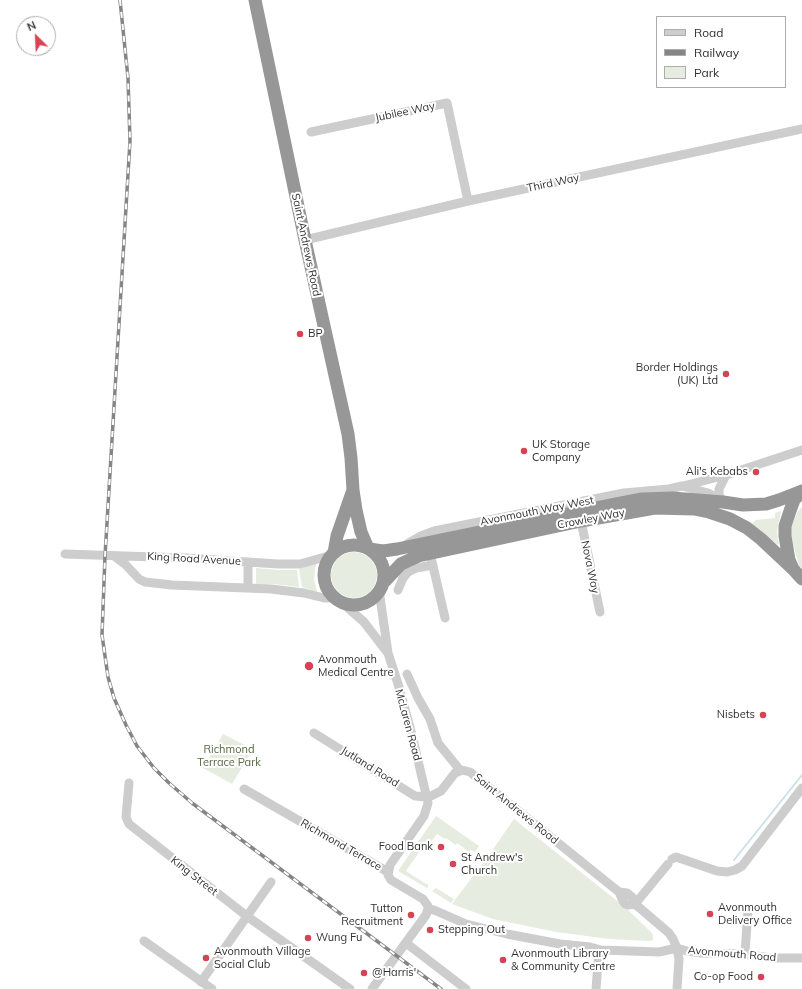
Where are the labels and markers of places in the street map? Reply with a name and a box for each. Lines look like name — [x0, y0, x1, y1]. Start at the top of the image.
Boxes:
place label: BP — [308, 327, 323, 341]
marker: BP — [295, 329, 305, 339]
place label: Border Holdings (UK) Ltd — [636, 361, 718, 387]
marker: Border Holdings (UK) Ltd — [721, 369, 731, 379]
place label: UK Storage Company — [532, 438, 590, 464]
marker: UK Storage Company — [519, 446, 529, 456]
place label: Ali's Kebabs — [686, 465, 748, 479]
marker: Ali's Kebabs — [751, 467, 761, 477]
place label: Avonmouth Medical Centre — [318, 653, 393, 679]
marker: Avonmouth Medical Centre — [303, 660, 315, 672]
place label: Nisbets — [717, 708, 755, 722]
marker: Nisbets — [758, 710, 768, 720]
place label: Food Bank — [379, 840, 433, 854]
marker: Food Bank — [436, 842, 446, 852]
place label: St Andrew's Church — [461, 851, 523, 877]
marker: St Andrew's Church — [448, 859, 458, 869]
place label: Avonmouth Delivery Office — [718, 901, 792, 927]
place label: Tutton Recruitment — [341, 902, 403, 928]
marker: Avonmouth Delivery Office — [705, 909, 715, 919]
marker: Tutton Recruitment — [406, 910, 416, 920]
place label: Stepping Out — [438, 923, 505, 937]
marker: Stepping Out — [425, 925, 435, 935]
place label: Wung Fu — [316, 931, 362, 945]
marker: Wung Fu — [303, 933, 313, 943]
place label: Avonmouth Village Social Club — [214, 945, 310, 971]
place label: Avonmouth Library & Community Centre — [511, 947, 615, 973]
marker: Avonmouth Village Social Club — [201, 953, 211, 963]
marker: Avonmouth Library & Community Centre — [498, 955, 508, 965]
place label: @Harris' — [372, 966, 416, 980]
marker: @Harris' — [359, 968, 369, 978]
place label: Co-op Food — [694, 970, 753, 984]
marker: Co-op Food — [756, 972, 766, 982]

